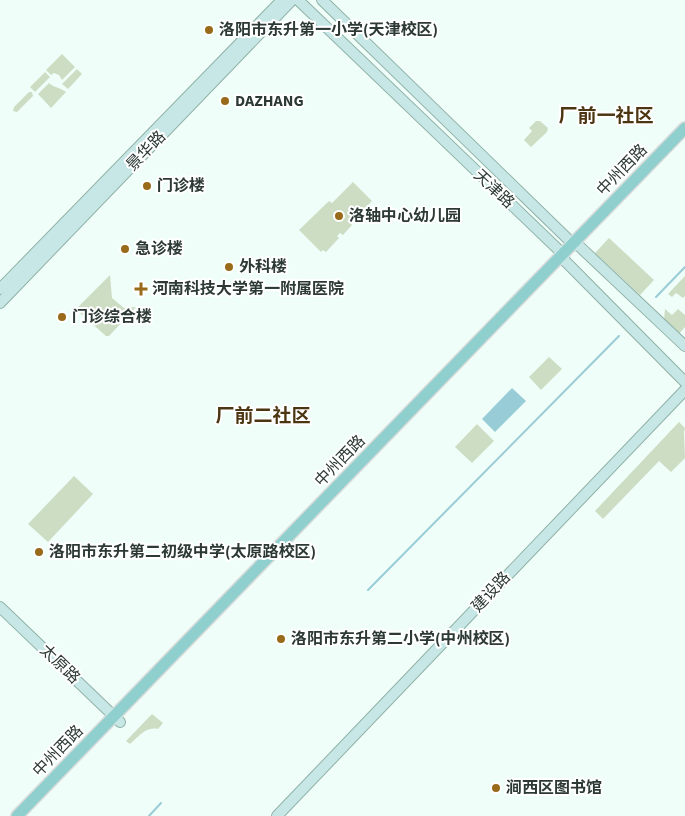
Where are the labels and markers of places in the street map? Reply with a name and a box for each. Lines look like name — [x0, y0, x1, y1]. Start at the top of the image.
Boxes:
place label: 洛阳市东升第一小学(天津校区) — [219, 19, 438, 41]
marker: 洛阳市东升第一小学(天津校区) — [203, 24, 215, 36]
place label: DAZHANG — [235, 90, 304, 112]
marker: DAZHANG — [219, 95, 231, 107]
place label: 门诊楼 — [157, 175, 205, 197]
marker: 门诊楼 — [141, 180, 153, 192]
place label: 洛轴中心幼儿园 — [349, 205, 461, 227]
marker: 洛轴中心幼儿园 — [333, 210, 345, 222]
place label: 急诊楼 — [135, 238, 183, 260]
marker: 急诊楼 — [119, 243, 131, 255]
place label: 外科楼 — [239, 256, 287, 278]
marker: 外科楼 — [223, 261, 235, 273]
place label: 河南科技大学第一附属医院 — [152, 278, 344, 300]
marker: 河南科技大学第一附属医院 — [134, 282, 148, 296]
place label: 门诊综合楼 — [72, 306, 152, 328]
marker: 门诊综合楼 — [56, 311, 68, 323]
place label: 洛阳市东升第二初级中学(太原路校区) — [49, 541, 316, 563]
marker: 洛阳市东升第二初级中学(太原路校区) — [33, 546, 45, 558]
place label: 洛阳市东升第二小学(中州校区) — [291, 628, 510, 650]
marker: 洛阳市东升第二小学(中州校区) — [275, 633, 287, 645]
place label: 涧西区图书馆 — [506, 777, 602, 799]
marker: 涧西区图书馆 — [490, 782, 502, 794]

